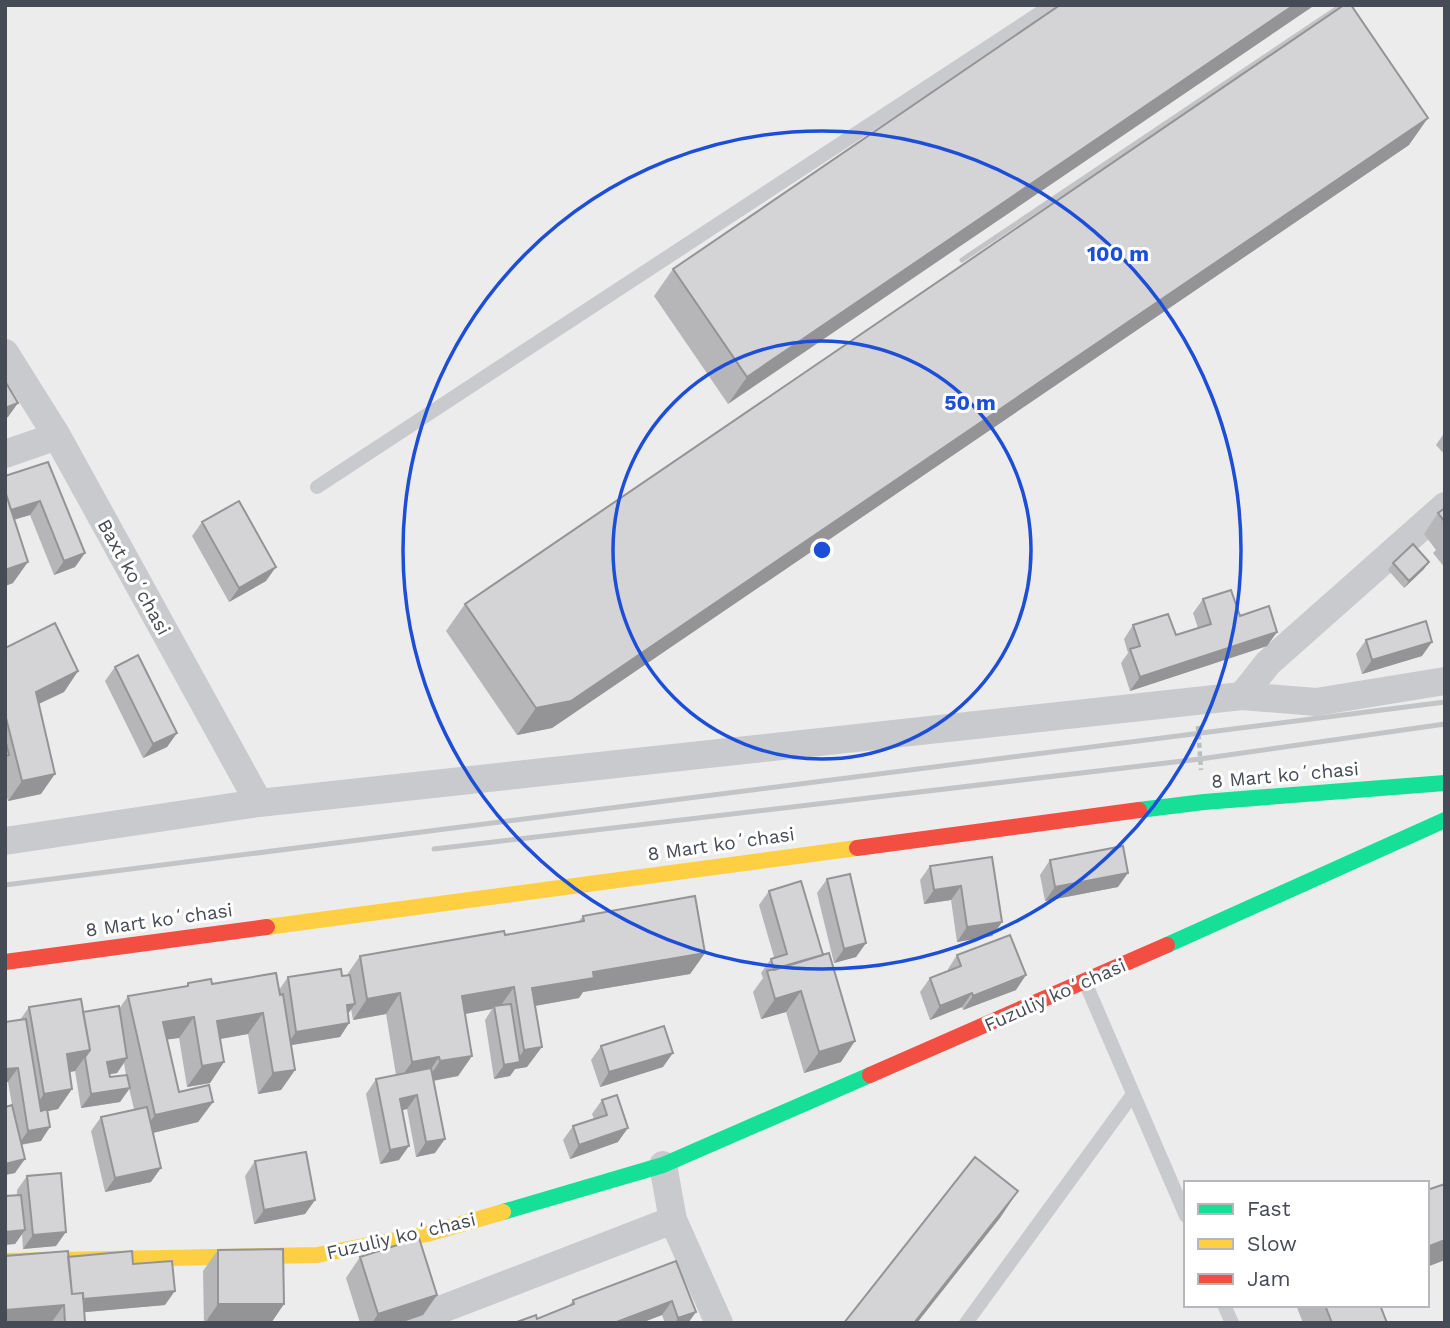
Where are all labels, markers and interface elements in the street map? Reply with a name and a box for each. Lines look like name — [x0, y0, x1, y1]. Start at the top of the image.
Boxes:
text: 100 m — [1087, 241, 1149, 266]
text: 50 m — [944, 390, 996, 415]
street label: Baxt koʻchasi — [93, 515, 175, 639]
centre of rings — [810, 538, 834, 562]
street label: 8 Mart koʻchasi — [1210, 757, 1360, 793]
street label: 8 Mart koʻchasi — [646, 822, 796, 866]
street label: 8 Mart koʻchasi — [84, 898, 234, 942]
street label: Fuzuliy koʻchasi — [981, 953, 1129, 1037]
legend — [1184, 1181, 1429, 1307]
text: Fast — [1247, 1196, 1291, 1221]
street label: Fuzuliy koʻchasi — [324, 1208, 478, 1264]
text: Slow — [1247, 1231, 1297, 1256]
text: Jam — [1247, 1266, 1290, 1291]

